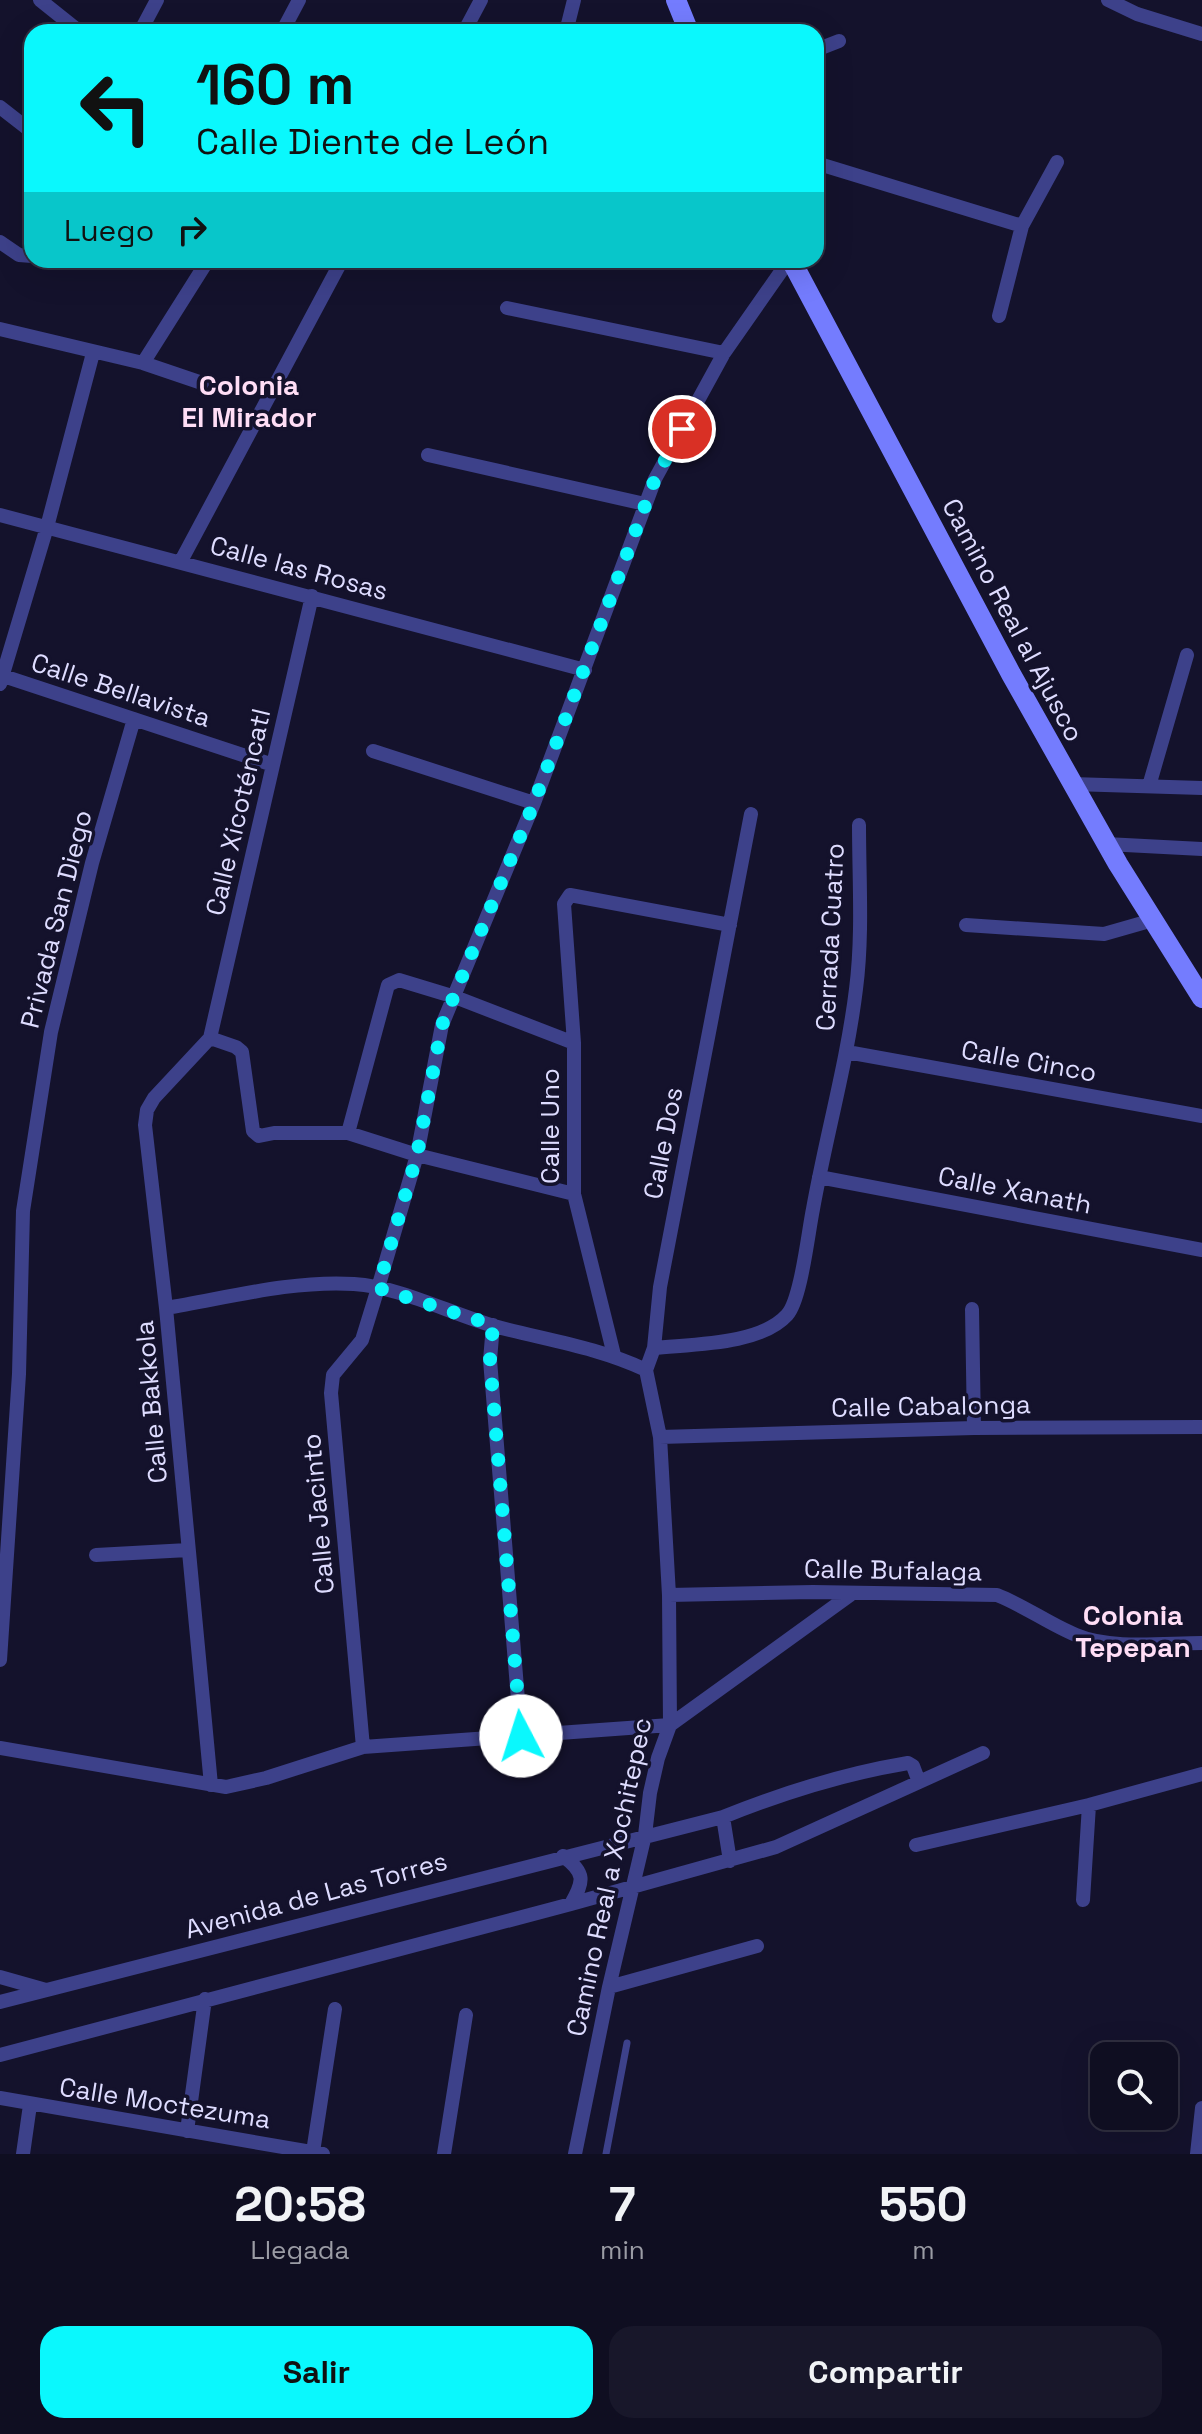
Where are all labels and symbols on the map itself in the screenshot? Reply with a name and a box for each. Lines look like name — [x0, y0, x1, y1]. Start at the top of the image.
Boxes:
district label: Colonia El Mirador — [182, 367, 316, 435]
pin — [648, 395, 716, 463]
street label: Camino Real al Ajusco — [934, 493, 1092, 747]
street label: Calle las Rosas — [206, 528, 392, 608]
street label: Calle Bellavista — [27, 645, 215, 735]
street label: Calle Xicoténcatl — [198, 705, 278, 919]
street label: Privada San Diego — [12, 806, 100, 1032]
street label: Cerrada Cuatro — [808, 842, 852, 1032]
street label: Calle Cinco — [959, 1032, 1099, 1090]
street label: Calle Uno — [533, 1068, 567, 1184]
street label: Calle Dos — [635, 1084, 691, 1202]
street label: Calle Xanath — [935, 1158, 1095, 1222]
street label: Calle Bakkola — [127, 1319, 175, 1485]
street label: Calle Cabalonga — [831, 1387, 1031, 1425]
street label: Calle Jacinto — [294, 1432, 342, 1596]
street label: Calle Bufalaga — [804, 1551, 983, 1589]
district label: Colonia Tepepan — [1075, 1597, 1191, 1665]
position arrow — [479, 1694, 563, 1778]
street label: Camino Real a Xochitepec — [559, 1714, 659, 2040]
street label: Avenida de Las Torres — [181, 1844, 451, 1946]
street label: Calle Moctezuma — [57, 2070, 273, 2136]

